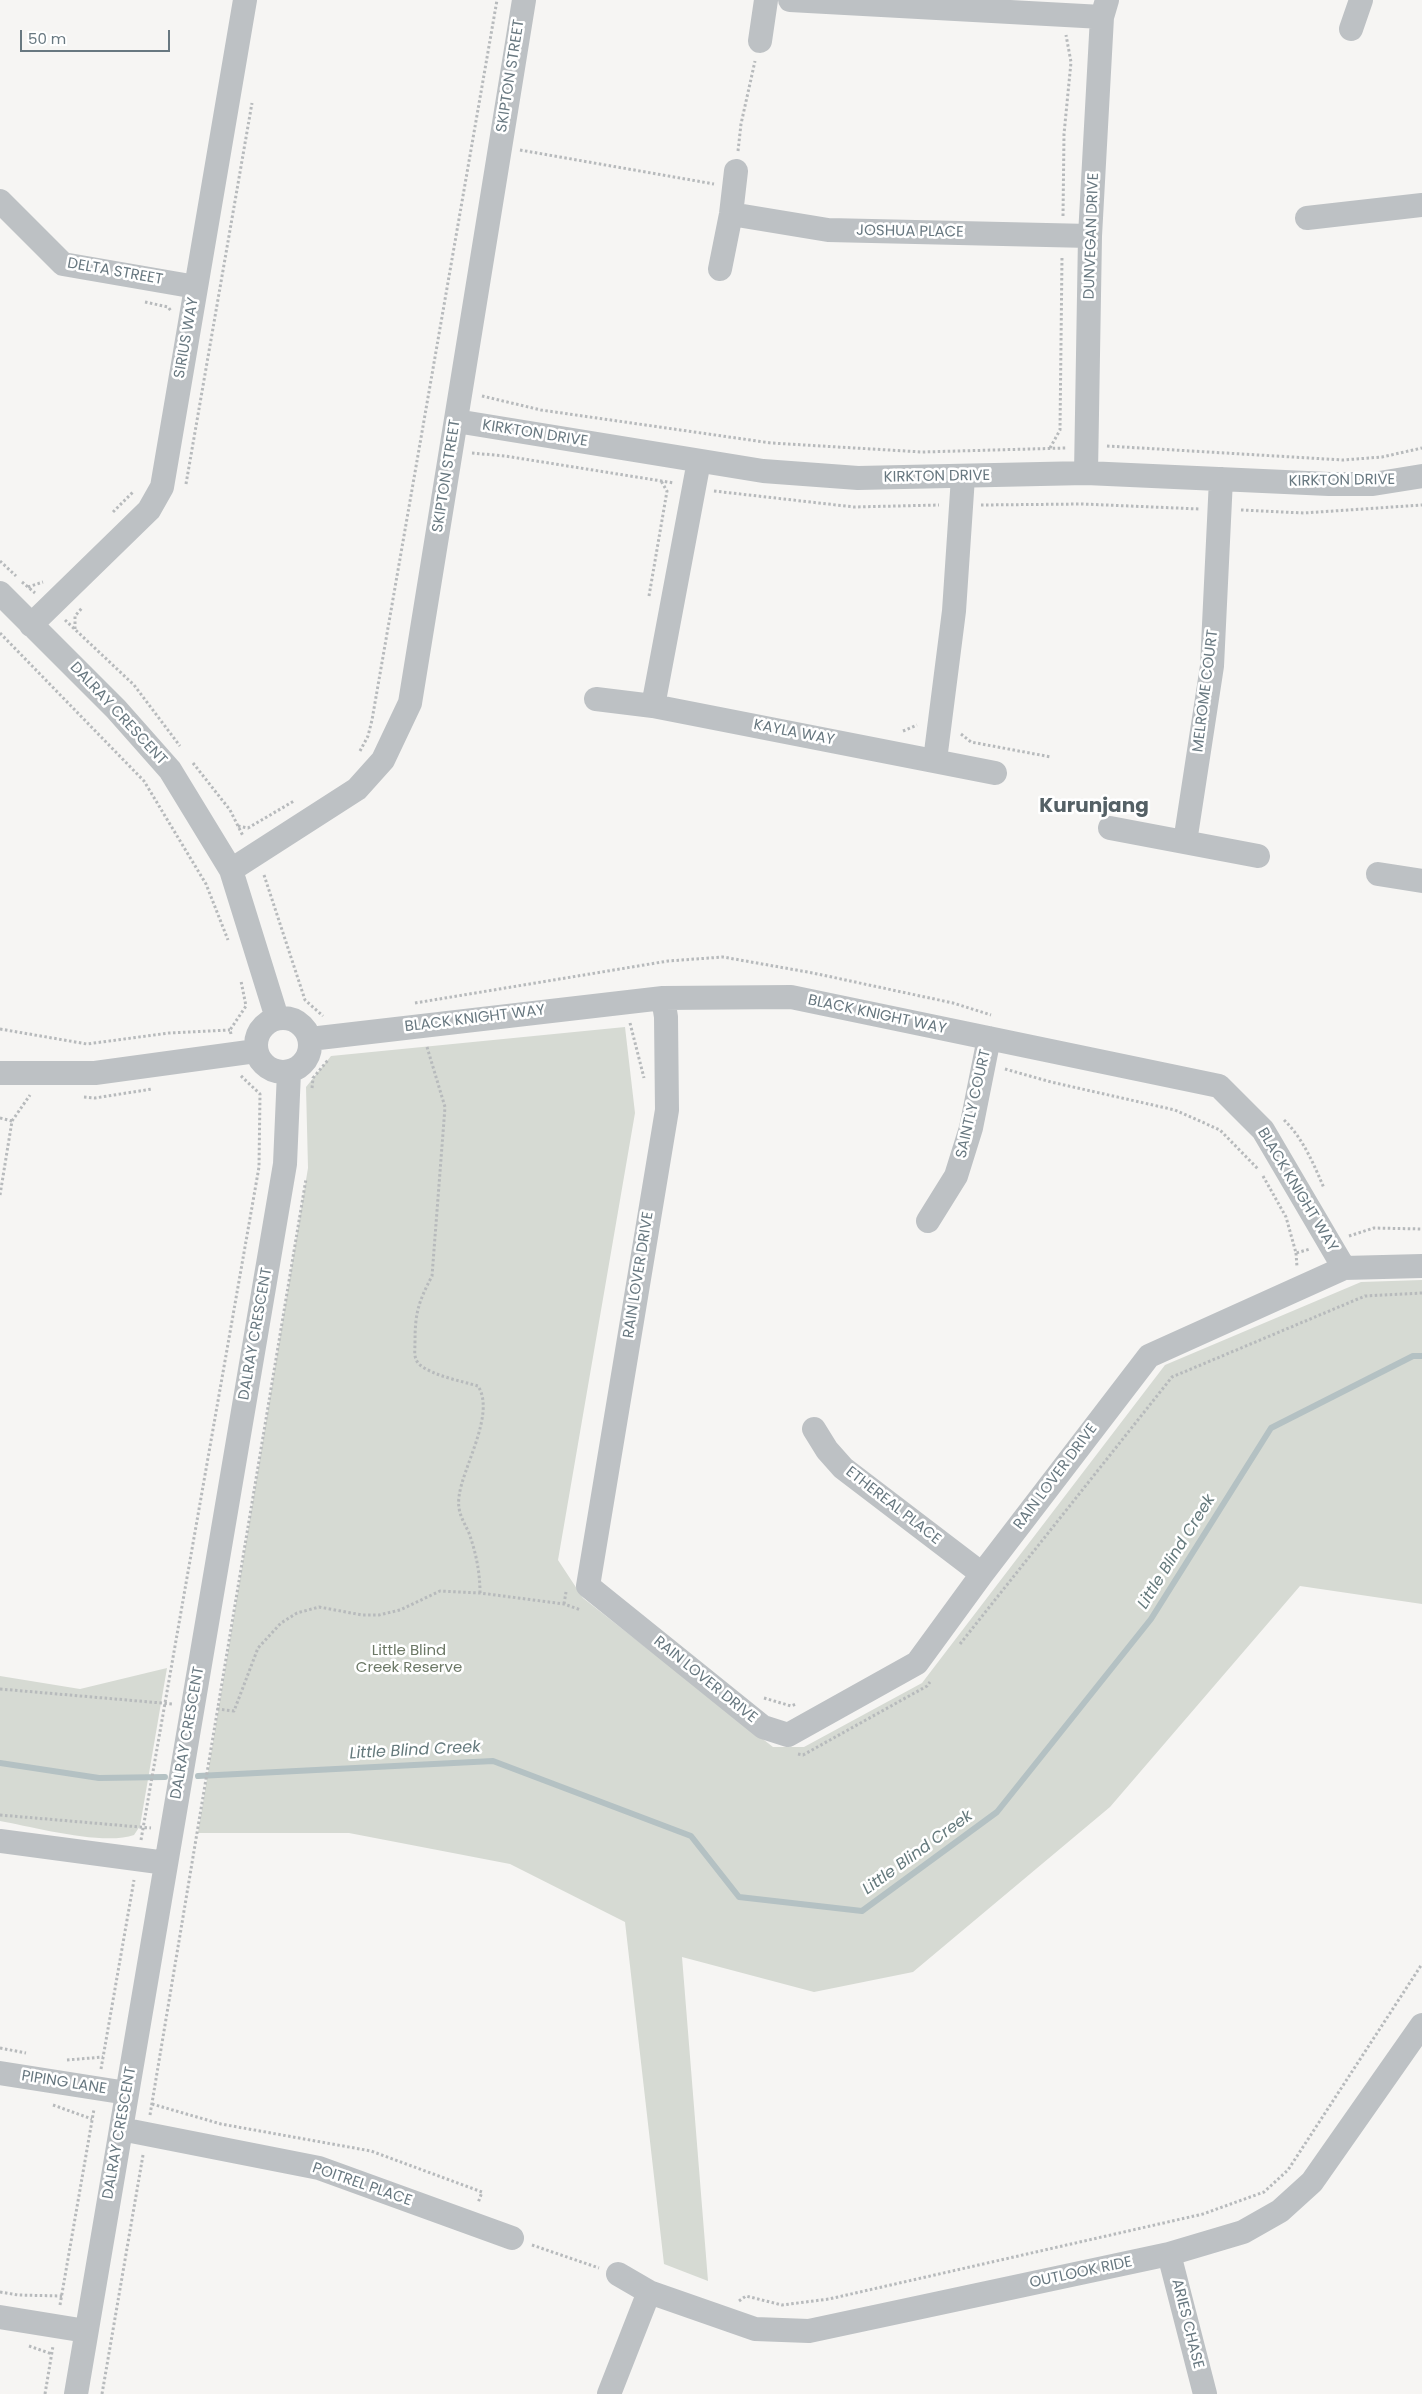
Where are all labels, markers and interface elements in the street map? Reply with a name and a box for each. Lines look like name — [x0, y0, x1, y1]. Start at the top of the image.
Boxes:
street label: SKIPTON STREET — [493, 18, 529, 134]
scale bar — [22, 20, 172, 52]
text: 50 m — [28, 28, 66, 49]
street label: DUNVEGAN DRIVE — [1081, 172, 1103, 300]
street label: JOSHUA PLACE — [856, 222, 964, 242]
street label: DELTA STREET — [66, 255, 164, 289]
street label: SIRIUS WAY — [171, 296, 203, 380]
street label: KIRKTON DRIVE — [481, 417, 589, 451]
street label: SKIPTON STREET — [429, 418, 465, 534]
street label: KIRKTON DRIVE — [884, 467, 990, 487]
street label: KIRKTON DRIVE — [1289, 471, 1395, 491]
street label: MELROME COURT — [1190, 629, 1222, 753]
street label: DALRAY CRESCENT — [66, 659, 170, 769]
street label: KAYLA WAY — [752, 716, 836, 750]
district label: Kurunjang — [1039, 795, 1149, 819]
street label: BLACK KNIGHT WAY — [806, 992, 948, 1038]
street label: BLACK KNIGHT WAY — [404, 1001, 546, 1037]
street label: SAINTLY COURT — [953, 1048, 995, 1160]
street label: BLACK KNIGHT WAY — [1253, 1125, 1341, 1255]
street label: RAIN LOVER DRIVE — [620, 1210, 658, 1340]
street label: DALRAY CRESCENT — [235, 1266, 277, 1402]
street label: RAIN LOVER DRIVE — [1010, 1420, 1102, 1534]
street label: ETHEREAL PLACE — [842, 1463, 944, 1549]
water label: Little Blind Creek — [1134, 1491, 1220, 1613]
street label: RAIN LOVER DRIVE — [650, 1633, 760, 1727]
park label: Little Blind Creek Reserve — [356, 1642, 462, 1677]
street label: DALRAY CRESCENT — [167, 1665, 209, 1801]
water label: Little Blind Creek — [349, 1738, 481, 1764]
water label: Little Blind Creek — [859, 1807, 977, 1899]
street label: DALRAY CRESCENT — [99, 2065, 141, 2201]
street label: PIPING LANE — [20, 2067, 108, 2099]
street label: POITREL PLACE — [310, 2160, 414, 2210]
street label: OUTLOOK RIDE — [1028, 2253, 1134, 2293]
street label: ARIES CHASE — [1167, 2277, 1207, 2371]

